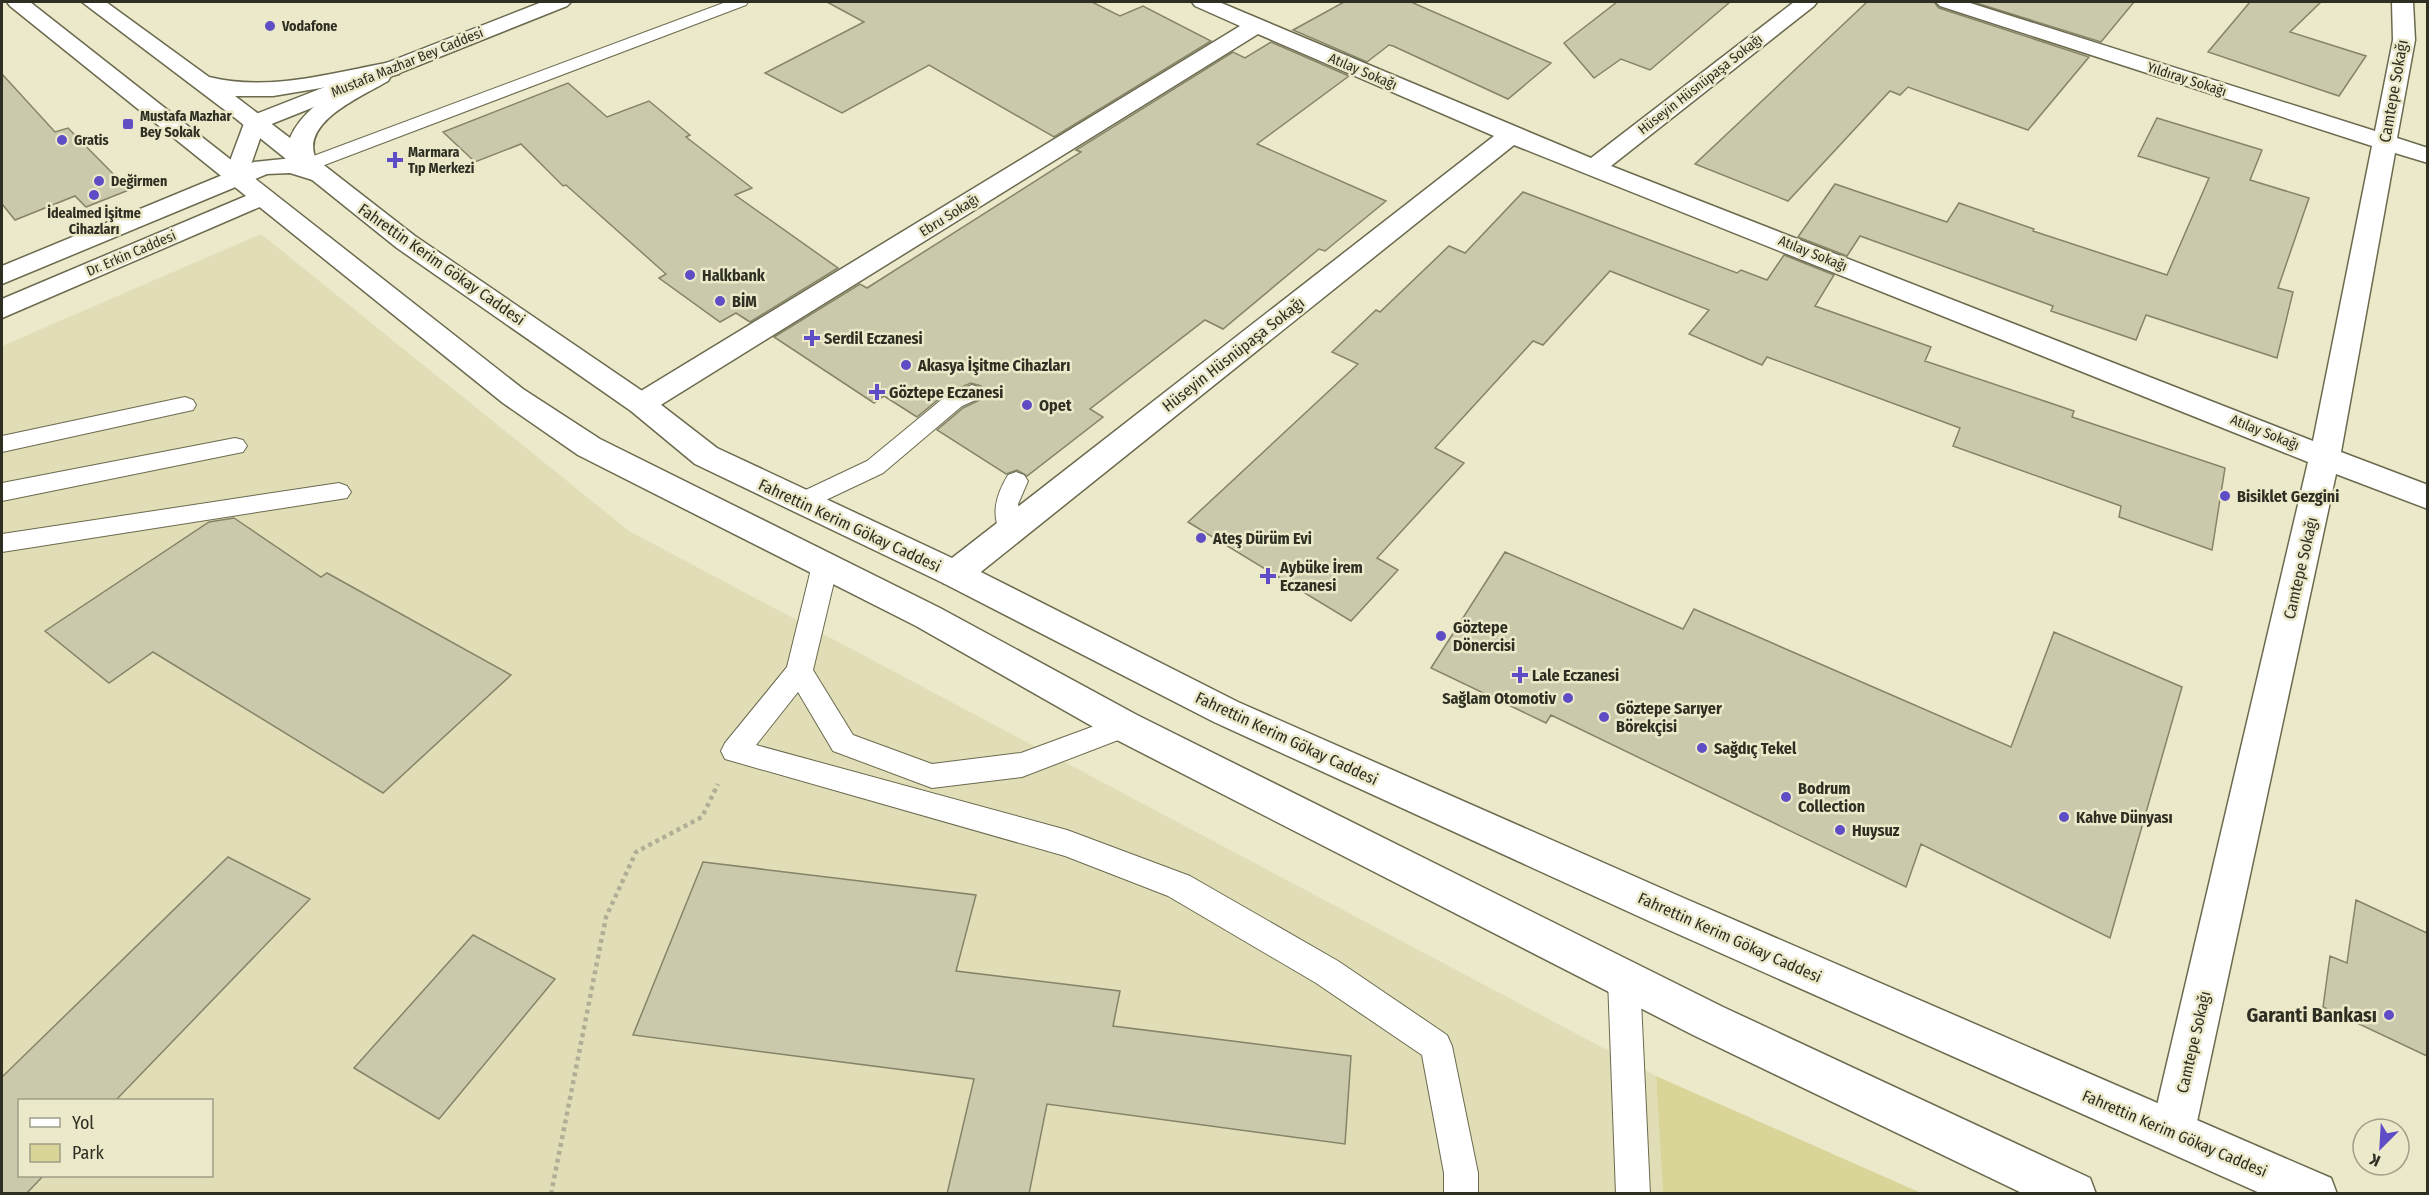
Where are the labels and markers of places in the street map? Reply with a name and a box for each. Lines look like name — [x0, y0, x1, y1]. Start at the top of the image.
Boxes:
place label: Vodafone — [281, 18, 337, 35]
marker: Vodafone — [263, 19, 277, 33]
place label: Mustafa Mazhar Bey Sokak — [140, 108, 233, 141]
marker: Mustafa Mazhar Bey Sokak — [121, 117, 135, 131]
place label: Gratis — [74, 132, 109, 149]
marker: Gratis — [55, 133, 69, 147]
place label: Marmara Tıp Merkezi — [408, 144, 475, 177]
marker: Marmara Tıp Merkezi — [386, 151, 404, 169]
place label: Değirmen — [111, 173, 167, 190]
marker: Değirmen — [92, 174, 106, 188]
marker: İdealmed İşitme Cihazları — [87, 188, 101, 202]
place label: İdealmed İşitme Cihazları — [47, 204, 141, 238]
place label: Halkbank — [702, 266, 766, 285]
marker: Halkbank — [683, 268, 697, 282]
place label: BİM — [732, 292, 757, 311]
marker: BİM — [713, 294, 727, 308]
place label: Serdil Eczanesi — [824, 329, 923, 348]
marker: Serdil Eczanesi — [805, 331, 819, 345]
place label: Akasya İşitme Cihazları — [917, 356, 1070, 376]
marker: Akasya İşitme Cihazları — [899, 358, 913, 372]
place label: Göztepe Eczanesi — [889, 383, 1003, 402]
marker: Göztepe Eczanesi — [870, 385, 884, 399]
place label: Opet — [1039, 396, 1072, 415]
marker: Opet — [1020, 398, 1034, 412]
place label: Bisiklet Gezgini — [2237, 487, 2339, 506]
marker: Bisiklet Gezgini — [2218, 489, 2232, 503]
place label: Ateş Dürüm Evi — [1212, 529, 1312, 549]
marker: Ateş Dürüm Evi — [1194, 531, 1208, 545]
place label: Aybüke İrem Eczanesi — [1279, 558, 1363, 595]
marker: Aybüke İrem Eczanesi — [1261, 569, 1275, 583]
place label: Göztepe Dönercisi — [1453, 618, 1515, 655]
marker: Göztepe Dönercisi — [1434, 629, 1448, 643]
place label: Lale Eczanesi — [1532, 666, 1619, 685]
marker: Lale Eczanesi — [1513, 668, 1527, 682]
place label: Sağlam Otomotiv — [1442, 689, 1556, 708]
marker: Sağlam Otomotiv — [1561, 691, 1575, 705]
place label: Göztepe Sarıyer Börekçisi — [1616, 699, 1722, 737]
marker: Göztepe Sarıyer Börekçisi — [1597, 710, 1611, 724]
place label: Sağdıç Tekel — [1714, 739, 1797, 759]
marker: Sağdıç Tekel — [1695, 741, 1709, 755]
place label: Bodrum Collection — [1798, 779, 1865, 816]
marker: Bodrum Collection — [1779, 790, 1793, 804]
place label: Kahve Dünyası — [2076, 808, 2173, 827]
marker: Kahve Dünyası — [2057, 810, 2071, 824]
place label: Huysuz — [1852, 821, 1900, 840]
marker: Huysuz — [1833, 823, 1847, 837]
place label: Garanti Bankası — [2246, 1003, 2377, 1027]
marker: Garanti Bankası — [2382, 1008, 2396, 1022]

